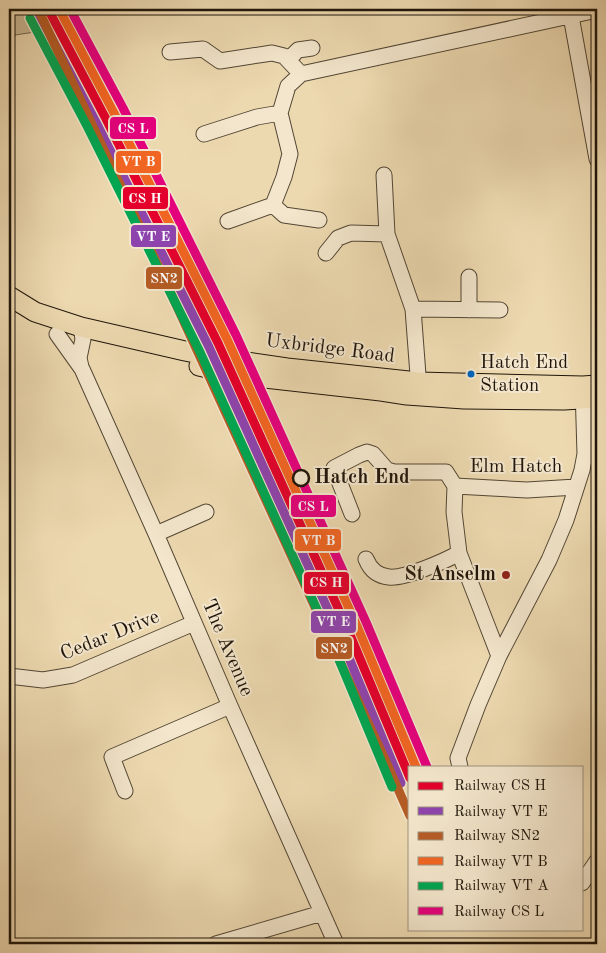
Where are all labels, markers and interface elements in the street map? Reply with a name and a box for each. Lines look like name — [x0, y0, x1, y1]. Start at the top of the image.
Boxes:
line badge: CS L — [109, 116, 157, 140]
text: CS L — [117, 122, 149, 136]
line badge: VT B — [115, 150, 162, 174]
text: VT B — [121, 155, 155, 169]
line badge: CS H — [122, 186, 169, 210]
text: CS H — [128, 192, 162, 206]
line badge: VT E — [130, 224, 177, 248]
text: VT E — [136, 230, 170, 244]
line badge: SN2 — [145, 266, 183, 290]
text: SN2 — [150, 272, 178, 286]
street label: Uxbridge Road — [264, 331, 396, 367]
place label: Hatch End Station — [480, 354, 568, 396]
marker: Hatch End Station — [466, 369, 476, 379]
street label: Elm Hatch — [470, 457, 563, 477]
place label: Hatch End — [314, 468, 410, 488]
marker: Hatch End — [292, 469, 310, 487]
line badge: CS L — [290, 494, 337, 518]
text: CS L — [297, 500, 329, 514]
line badge: VT B — [294, 528, 342, 552]
text: VT B — [301, 534, 335, 548]
place label: St Anselm — [404, 565, 496, 585]
marker: St Anselm — [500, 569, 512, 581]
line badge: CS H — [303, 571, 350, 595]
text: CS H — [309, 576, 343, 590]
street label: The Avenue — [198, 596, 256, 700]
street label: Cedar Drive — [58, 607, 162, 665]
line badge: VT E — [310, 610, 357, 634]
text: VT E — [316, 615, 350, 629]
line badge: SN2 — [315, 636, 353, 660]
text: SN2 — [320, 642, 348, 656]
legend — [408, 766, 584, 930]
text: Railway CS H — [454, 779, 546, 794]
text: Railway VT E — [454, 805, 548, 820]
text: Railway SN2 — [454, 829, 540, 844]
text: Railway VT B — [454, 855, 548, 870]
text: Railway VT A — [454, 879, 549, 894]
text: Railway CS L — [454, 905, 544, 920]

